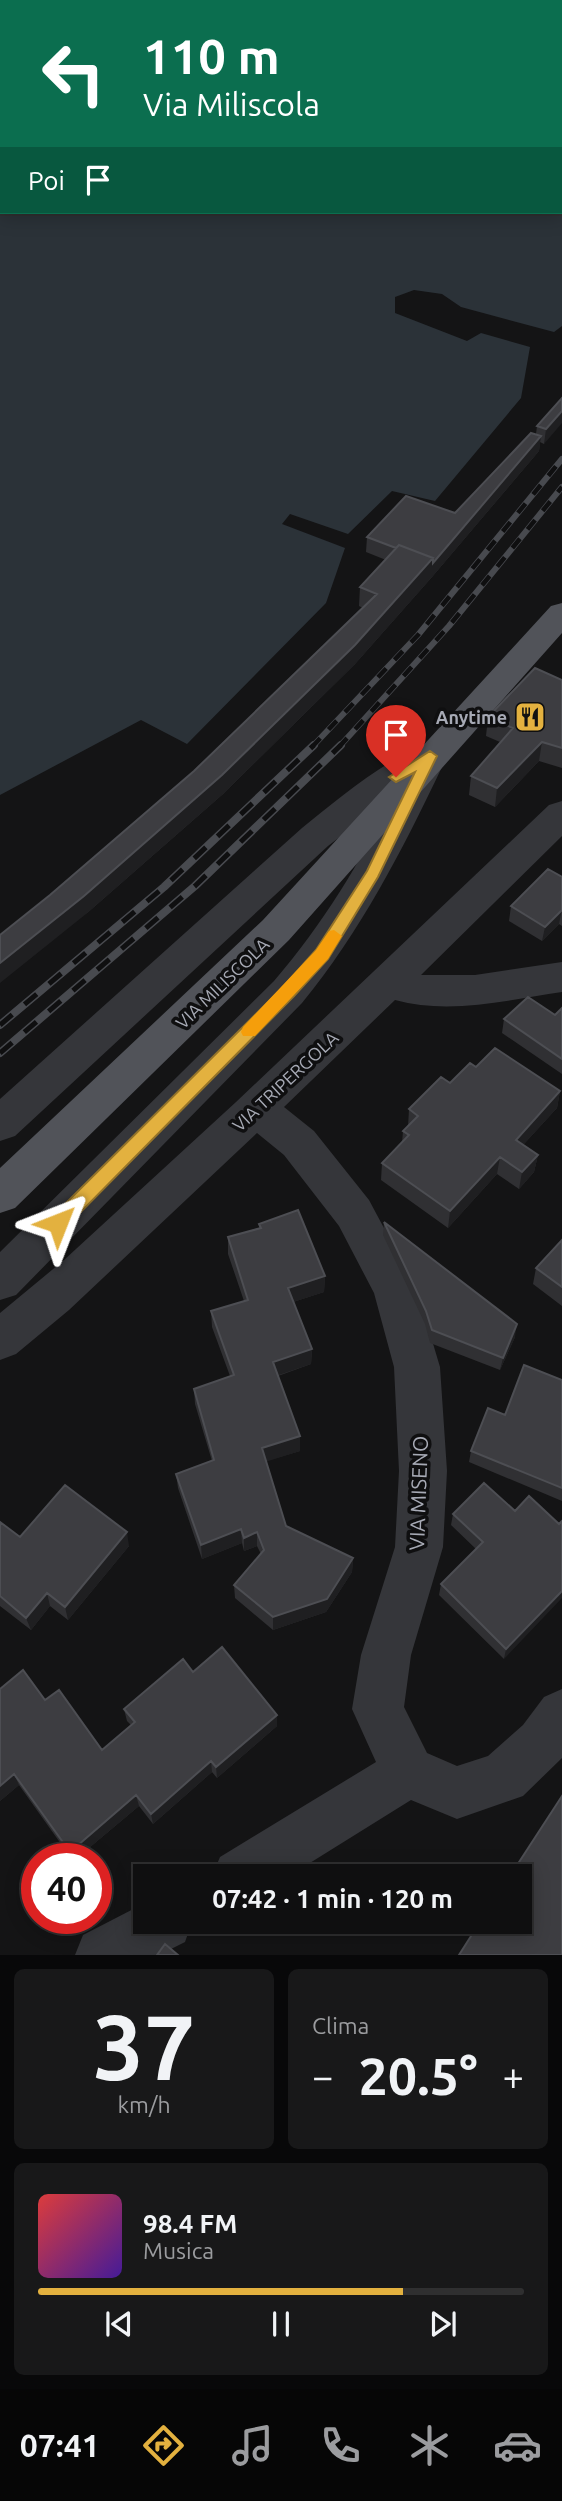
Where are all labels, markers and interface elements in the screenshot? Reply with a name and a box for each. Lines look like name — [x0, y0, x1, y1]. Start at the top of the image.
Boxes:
icon: left — [28, 28, 119, 119]
text: 110 m — [143, 28, 280, 83]
text: Via Miliscola — [143, 86, 320, 122]
icon: arrive — [79, 161, 117, 199]
text: Poi — [28, 166, 65, 195]
restaurant icon: Anytime — [513, 700, 547, 734]
pin — [366, 705, 426, 777]
place label: Anytime — [436, 707, 507, 727]
icon: arrive — [377, 716, 415, 754]
street label: VIA MILISCOLA — [171, 933, 273, 1032]
street label: VIA TRIPERGOLA — [228, 1027, 342, 1135]
position arrow — [21, 1186, 95, 1260]
street label: VIA MISENO — [404, 1435, 432, 1551]
speed limit sign: 40 — [21, 1843, 112, 1934]
text: 07:42 · 1 min · 120 m — [212, 1884, 453, 1913]
text: 37 — [93, 1995, 195, 2097]
text: Clima — [312, 2013, 369, 2038]
text: 20.5° — [358, 2047, 478, 2105]
text: − — [312, 2055, 333, 2097]
text: + — [503, 2055, 524, 2097]
text: km/h — [117, 2092, 171, 2117]
text: 98.4 FM — [143, 2209, 237, 2238]
text: Musica — [143, 2238, 214, 2263]
icon: previous — [100, 2305, 138, 2343]
icon: pause — [262, 2305, 300, 2343]
icon: next — [424, 2305, 462, 2343]
icon: directions — [139, 2421, 188, 2470]
icon: music — [228, 2421, 277, 2470]
icon: phone — [316, 2421, 365, 2470]
icon: climate — [405, 2421, 454, 2470]
icon: car — [493, 2421, 542, 2470]
text: 07:41 — [20, 2427, 100, 2463]

